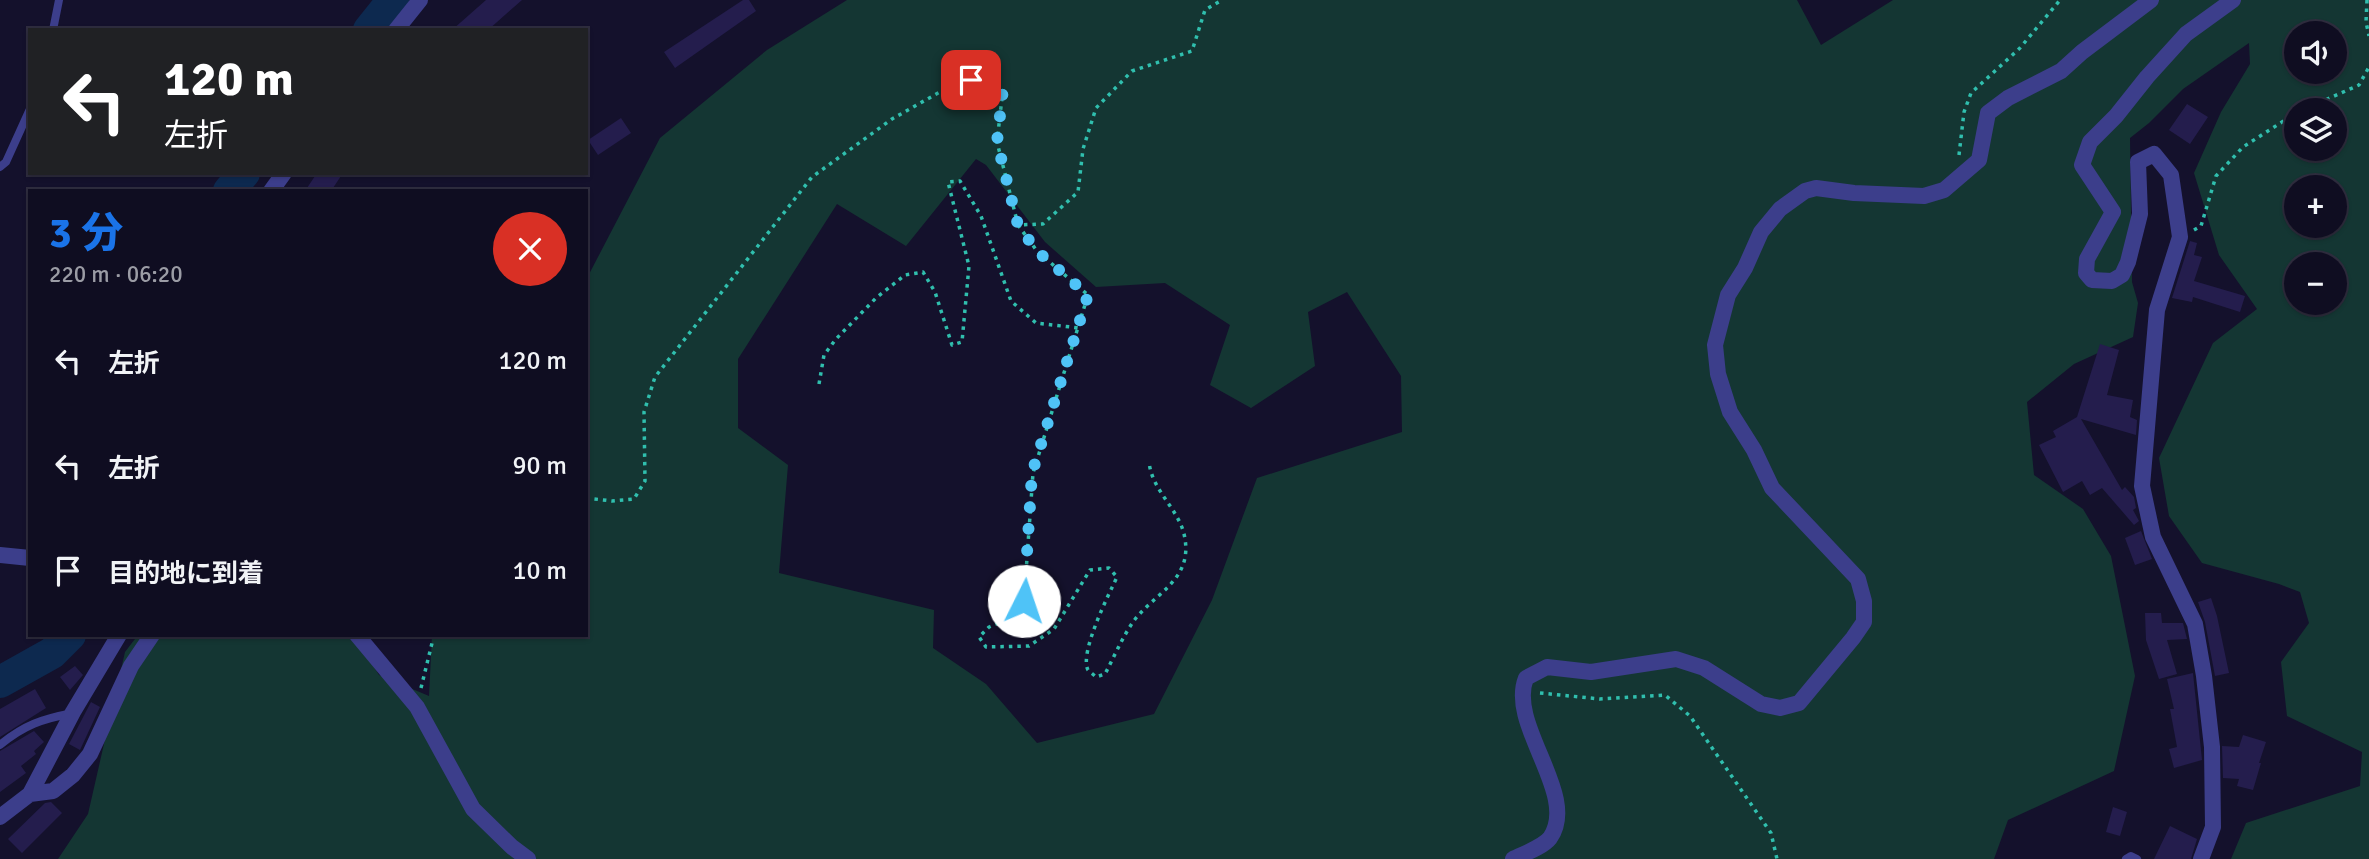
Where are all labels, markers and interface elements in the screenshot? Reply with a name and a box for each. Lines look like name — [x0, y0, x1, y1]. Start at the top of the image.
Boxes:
map controls — [2284, 21, 2347, 315]
button: sound — [2284, 21, 2347, 84]
text: 120 m — [164, 49, 294, 109]
pin — [941, 50, 1001, 110]
icon: left — [49, 56, 140, 147]
icon: arrive — [952, 61, 990, 99]
button: layers — [2284, 98, 2347, 161]
text: 左折 — [164, 116, 228, 155]
button: + — [2284, 175, 2347, 238]
text: 3 分 — [49, 208, 123, 259]
button: close — [493, 212, 567, 286]
button: − — [2284, 252, 2347, 315]
text: 220 m · 06:20 — [49, 260, 183, 289]
icon: left — [49, 342, 87, 380]
text: 120 m — [498, 345, 567, 377]
text: 左折 — [108, 348, 160, 380]
icon: left — [49, 447, 87, 485]
text: 90 m — [512, 450, 567, 482]
text: 左折 — [108, 453, 160, 485]
icon: arrive — [49, 552, 87, 590]
text: 10 m — [512, 555, 567, 587]
text: 目的地に到着 — [108, 558, 264, 590]
position arrow — [987, 564, 1061, 638]

